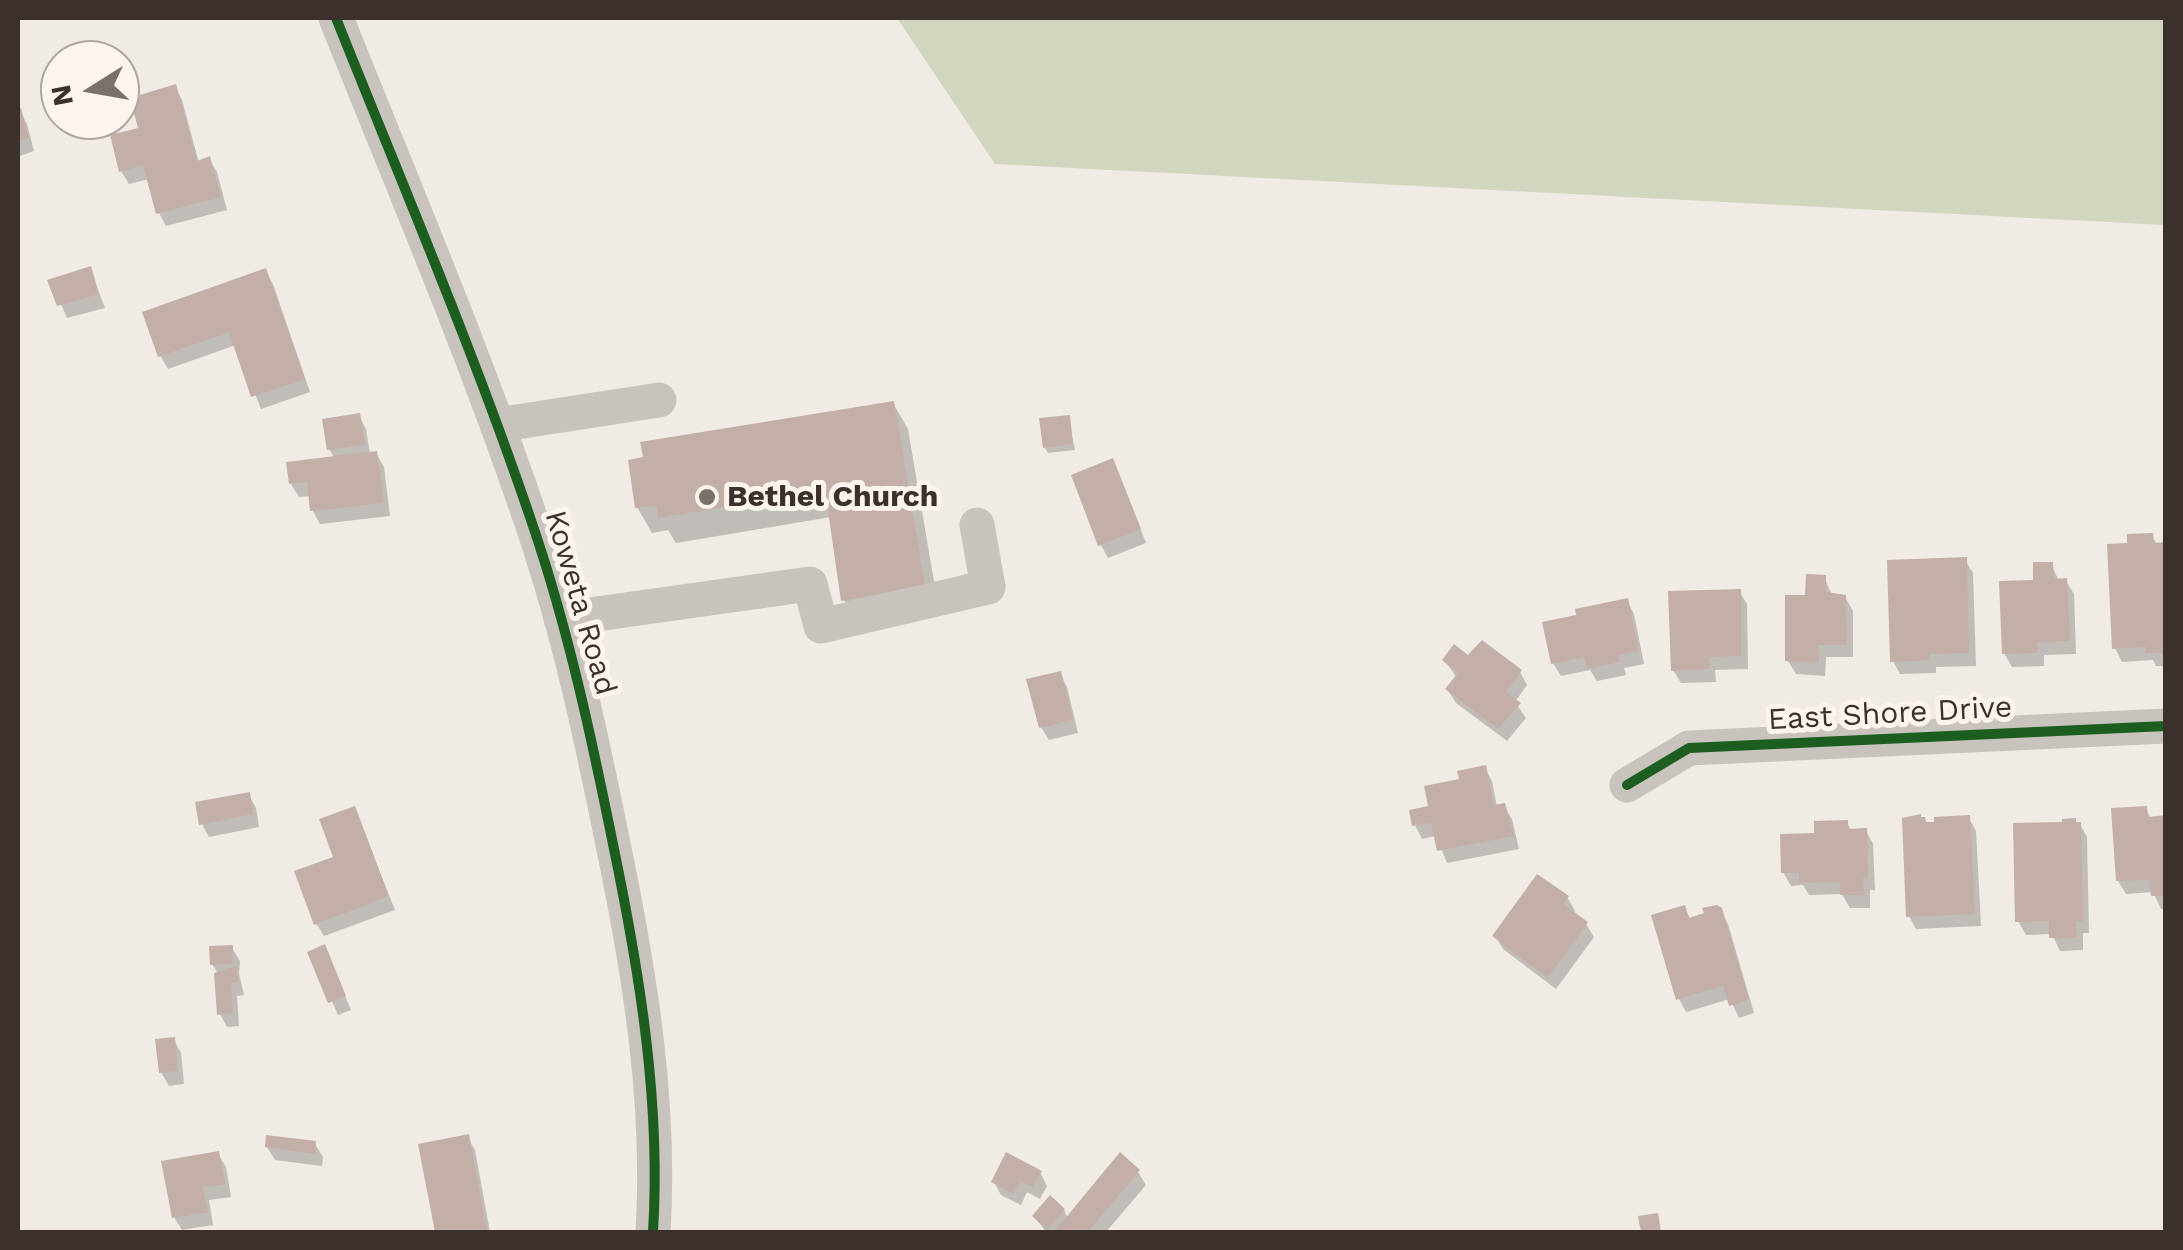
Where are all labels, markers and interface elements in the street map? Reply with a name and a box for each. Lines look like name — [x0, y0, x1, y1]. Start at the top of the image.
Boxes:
north arrow — [40, 40, 140, 140]
text: N — [44, 82, 80, 109]
place label: Bethel Church — [727, 479, 938, 515]
marker: Bethel Church — [696, 486, 718, 508]
street label: Koweta Road — [536, 507, 624, 699]
street label: East Shore Drive — [1767, 690, 2013, 738]

